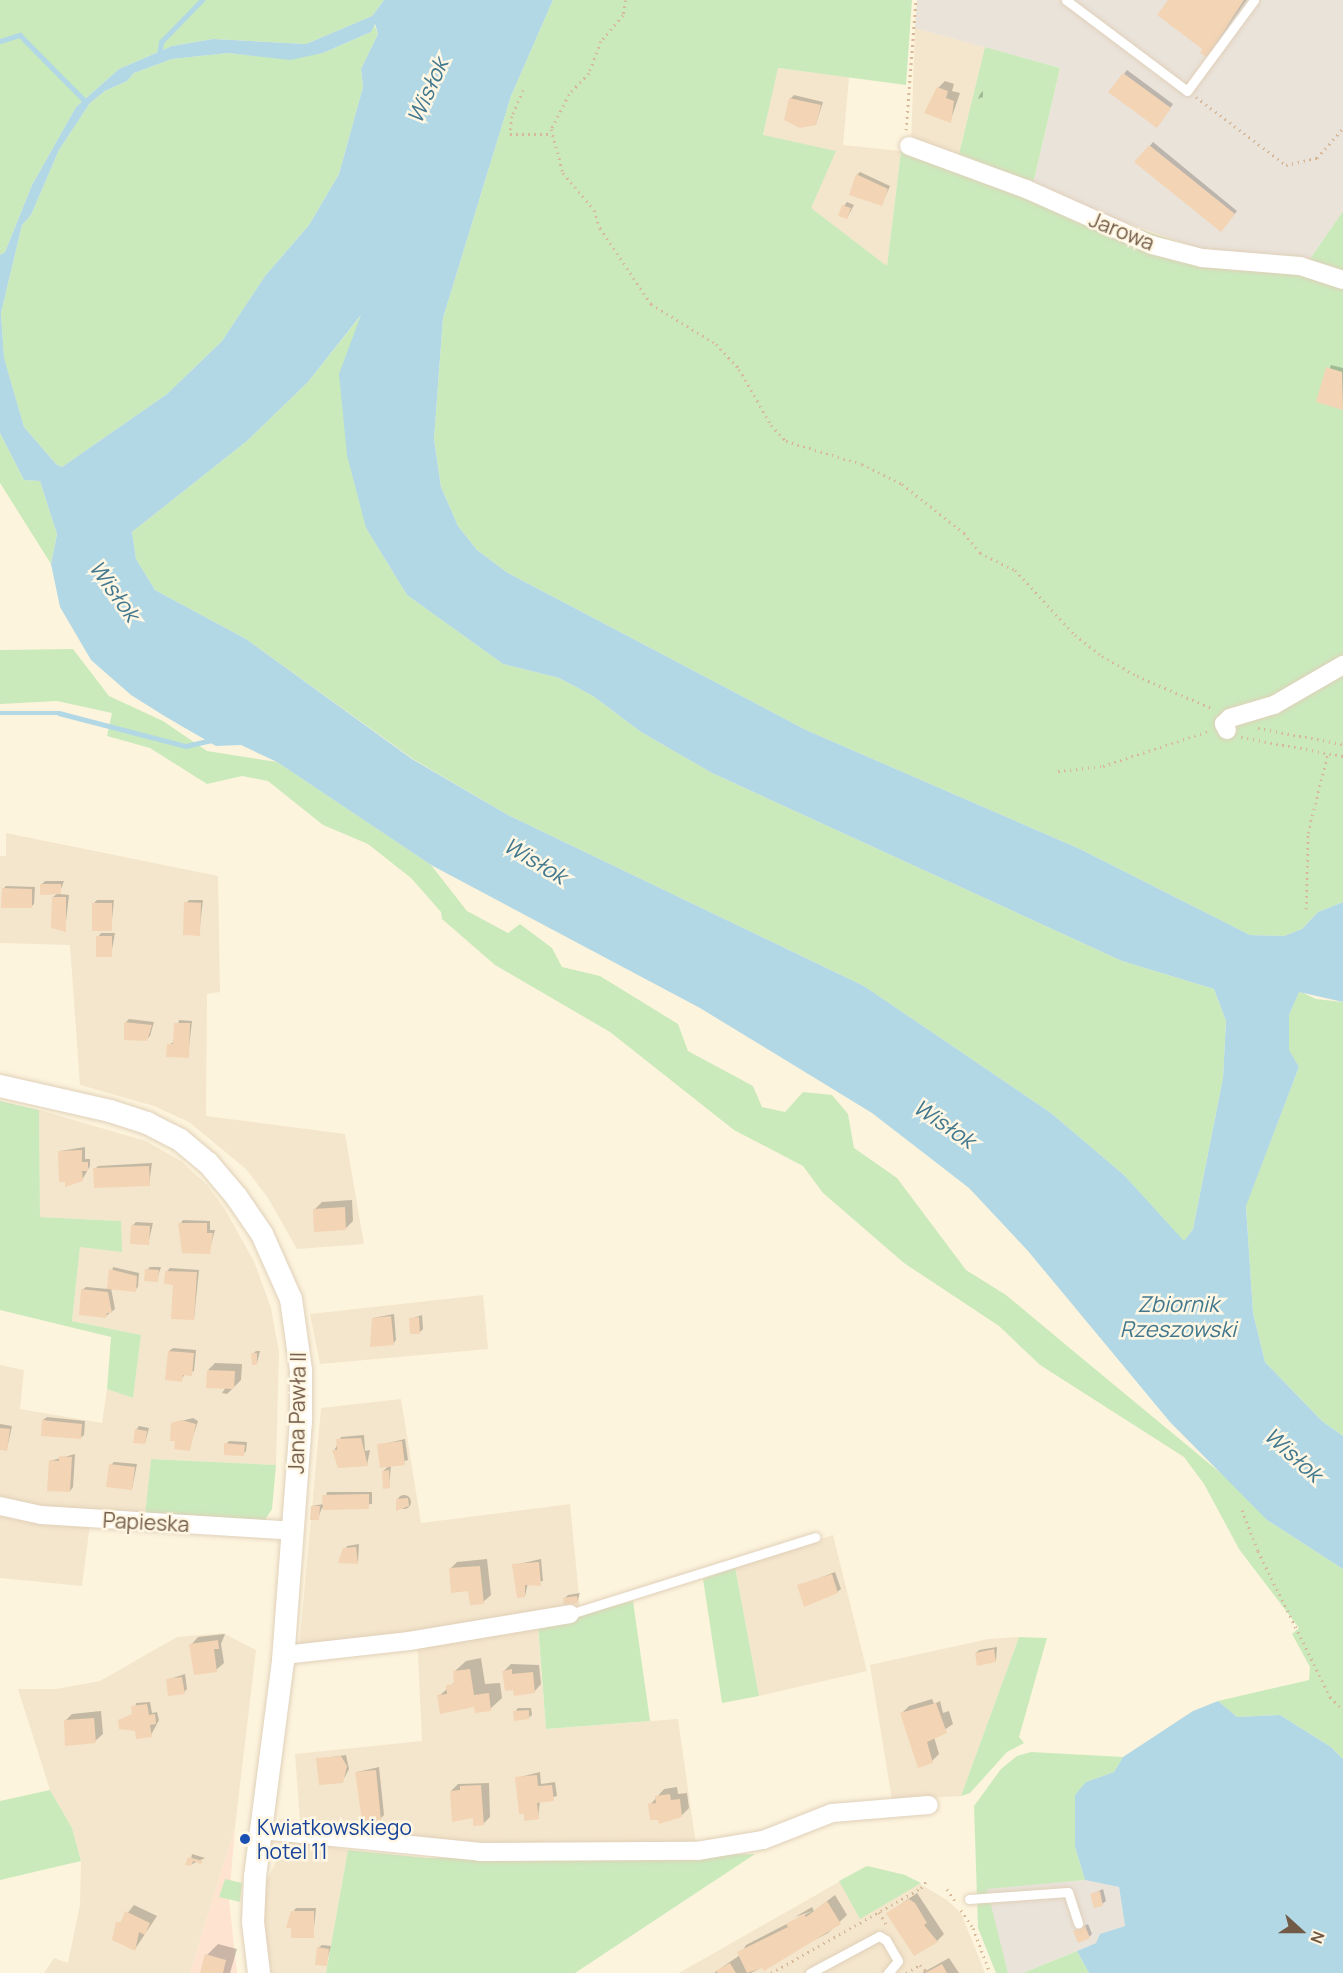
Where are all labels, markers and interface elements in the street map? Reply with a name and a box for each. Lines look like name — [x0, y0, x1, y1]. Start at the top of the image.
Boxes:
water label: Wisłok — [402, 54, 454, 128]
street label: Jarowa — [1086, 207, 1158, 255]
water label: Wisłok — [83, 555, 145, 627]
water label: Wisłok — [499, 832, 571, 890]
water label: Wisłok — [908, 1094, 980, 1154]
water label: Zbiornik Rzeszowski — [1120, 1291, 1236, 1342]
street label: Jana Pawła II — [283, 1352, 311, 1474]
water label: Wisłok — [1259, 1422, 1327, 1488]
street label: Papieska — [102, 1507, 190, 1537]
place label: Kwiatkowskiego hotel 11 — [257, 1814, 412, 1864]
marker: Kwiatkowskiego hotel 11 — [238, 1832, 252, 1846]
north arrow — [1271, 1901, 1331, 1961]
text: N — [1305, 1928, 1330, 1947]

